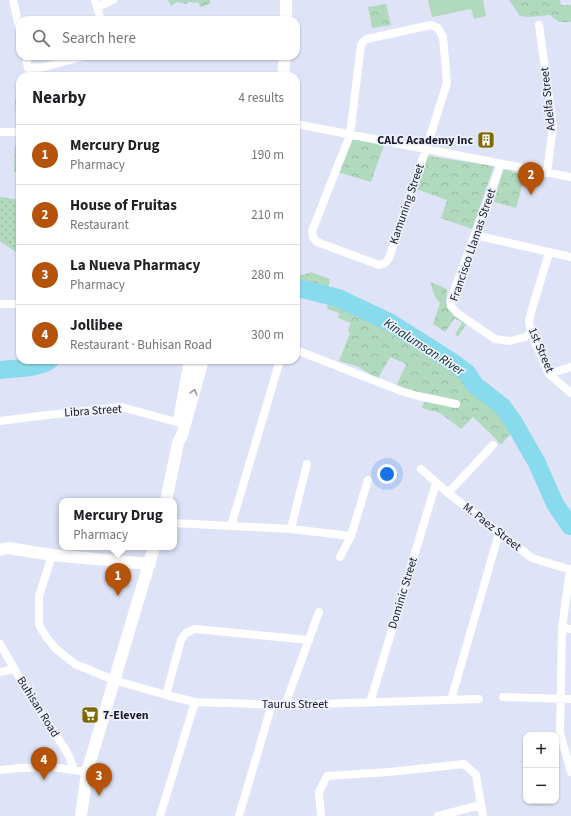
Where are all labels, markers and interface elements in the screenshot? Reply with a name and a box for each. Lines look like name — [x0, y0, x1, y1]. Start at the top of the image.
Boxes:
search box — [16, 16, 300, 60]
icon: search — [30, 27, 52, 49]
text: Search here — [62, 28, 136, 49]
street label: Adelfa Street — [536, 66, 560, 132]
text: Nearby — [32, 86, 86, 110]
text: 4 results — [239, 89, 284, 107]
building icon: CALC Academy Inc — [476, 130, 496, 150]
place label: CALC Academy Inc — [377, 132, 473, 149]
text: Mercury Drug — [70, 135, 159, 156]
text: 1 — [42, 146, 48, 164]
text: 190 m — [251, 146, 284, 164]
text: Pharmacy — [70, 156, 125, 174]
street label: Kamuning Street — [385, 161, 429, 247]
pin: 2 — [518, 162, 544, 195]
street label: Francisco Llamas Street — [446, 186, 500, 304]
text: House of Fruitas — [70, 195, 177, 216]
text: 2 — [42, 206, 48, 224]
text: 210 m — [251, 206, 284, 224]
text: Restaurant — [70, 216, 129, 234]
text: La Nueva Pharmacy — [70, 255, 200, 276]
text: 3 — [42, 266, 48, 284]
text: 280 m — [251, 266, 284, 284]
text: Pharmacy — [70, 276, 125, 294]
water label: Kinalumsan River — [380, 314, 468, 380]
text: Jollibee — [70, 315, 123, 336]
street label: 1st Street — [524, 325, 558, 375]
text: 4 — [42, 326, 48, 344]
text: 300 m — [251, 326, 284, 344]
text: Restaurant · Buhisan Road — [70, 336, 212, 354]
one-way arrow — [189, 389, 198, 396]
street label: Libra Street — [64, 401, 122, 421]
your location — [377, 464, 397, 484]
popup — [59, 498, 177, 550]
street label: M. Paez Street — [459, 499, 525, 555]
text: Mercury Drug — [73, 505, 163, 526]
text: Pharmacy — [73, 526, 128, 544]
street label: Dominic Street — [384, 555, 422, 631]
pin: 1 — [105, 563, 131, 596]
street label: Buhisan Road — [13, 673, 63, 741]
street label: Taurus Street — [262, 696, 328, 713]
supermarket icon: 7-Eleven — [80, 705, 100, 725]
place label: 7-Eleven — [103, 707, 149, 724]
map controls — [523, 732, 559, 804]
button: + — [523, 732, 559, 768]
pin: 4 — [31, 747, 57, 780]
pin: 3 — [86, 763, 112, 796]
button: − — [523, 768, 559, 804]

